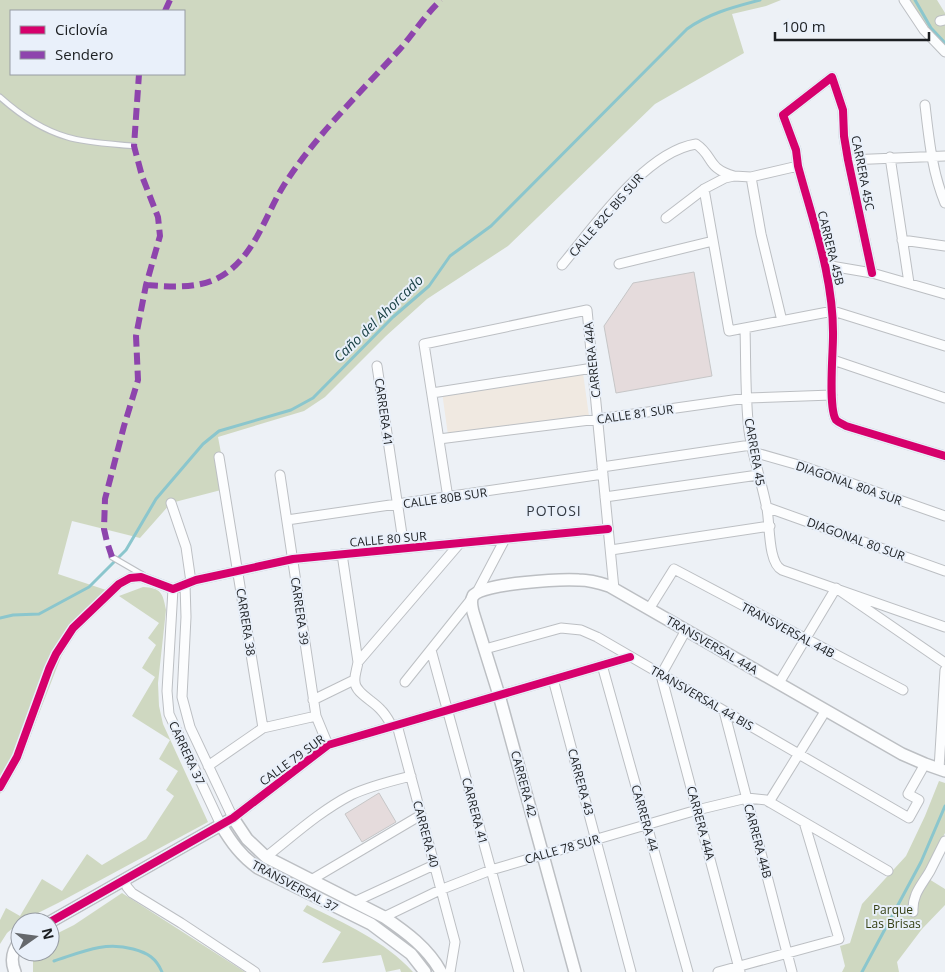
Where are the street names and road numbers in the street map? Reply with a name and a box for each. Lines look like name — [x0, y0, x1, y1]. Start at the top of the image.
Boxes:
street label: CARRERA 45C — [847, 134, 879, 212]
street label: CALLE 82C BIS SUR — [565, 169, 647, 260]
street label: CARRERA 45B — [814, 209, 849, 287]
street label: CARRERA 44A — [580, 321, 604, 399]
street label: CARRERA 41 — [371, 377, 397, 447]
street label: CALLE 81 SUR — [596, 400, 675, 428]
street label: CARRERA 45 — [741, 417, 769, 487]
street label: DIAGONAL 80A SUR — [794, 457, 905, 509]
street label: CALLE 80B SUR — [402, 484, 489, 512]
street label: DIAGONAL 80 SUR — [805, 513, 908, 565]
street label: CALLE 80 SUR — [349, 527, 428, 551]
street label: CARRERA 39 — [287, 576, 313, 646]
street label: CARRERA 38 — [232, 587, 260, 657]
street label: TRANSVERSAL 44B — [738, 598, 838, 662]
street label: TRANSVERSAL 44A — [663, 612, 761, 678]
street label: TRANSVERSAL 44 BIS — [647, 662, 757, 734]
street label: CARRERA 37 — [165, 718, 209, 788]
street label: CALLE 79 SUR — [256, 730, 329, 790]
street label: CARRERA 43 — [564, 747, 598, 817]
street label: CARRERA 42 — [507, 749, 541, 819]
street label: CARRERA 41 — [458, 776, 492, 846]
street label: CARRERA 44 — [627, 783, 663, 853]
street label: CARRERA 44A — [683, 784, 719, 862]
street label: CARRERA 40 — [409, 799, 443, 869]
street label: CARRERA 44B — [740, 802, 776, 880]
street label: CALLE 78 SUR — [523, 830, 602, 868]
street label: TRANSVERSAL 37 — [249, 856, 341, 916]

